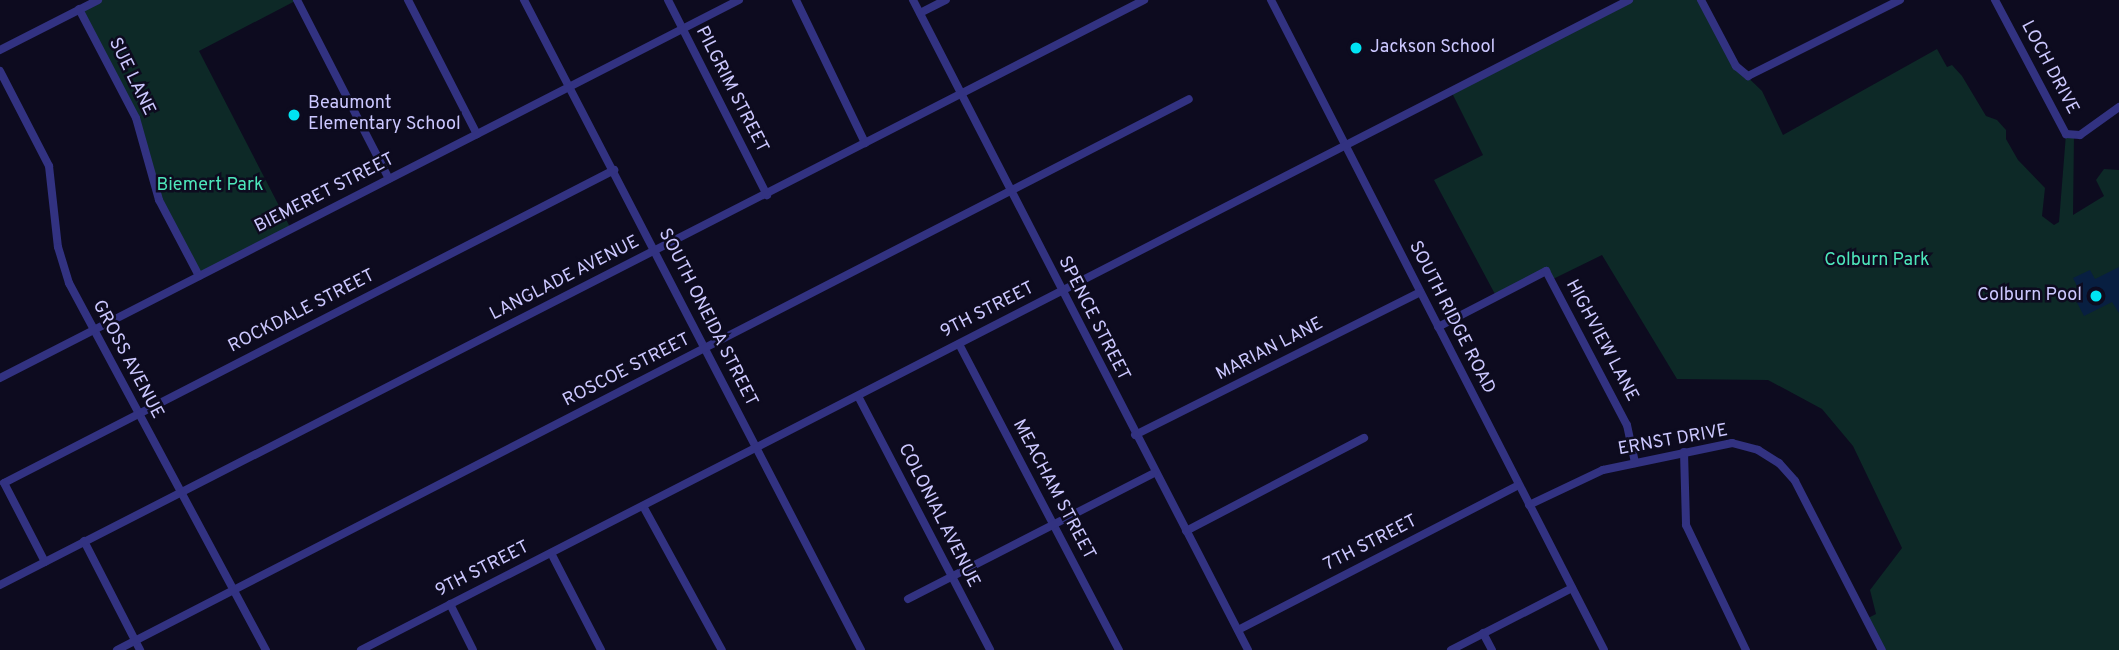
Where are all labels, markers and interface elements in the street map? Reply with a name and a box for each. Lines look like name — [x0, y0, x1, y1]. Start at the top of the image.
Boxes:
street label: LOCH DRIVE — [2015, 18, 2083, 118]
street label: PILGRIM STREET — [690, 23, 772, 157]
street label: SUE LANE — [103, 35, 159, 119]
place label: Jackson School — [1370, 37, 1495, 59]
marker: Jackson School — [1348, 40, 1364, 56]
place label: Beaumont Elementary School — [308, 94, 461, 136]
marker: Beaumont Elementary School — [286, 107, 302, 123]
street label: BIEMERET STREET — [251, 149, 399, 239]
park label: Biemert Park — [156, 175, 264, 197]
street label: SOUTH ONEIDA STREET — [653, 225, 761, 411]
street label: LANGLADE AVENUE — [486, 232, 644, 326]
street label: SOUTH RIDGE ROAD — [1403, 238, 1499, 398]
park label: Colburn Park — [1824, 250, 1930, 272]
street label: SPENCE STREET — [1052, 253, 1134, 385]
street label: ROCKDALE STREET — [225, 266, 379, 358]
street label: HIGHVIEW LANE — [1560, 276, 1642, 406]
street label: 9TH STREET — [938, 278, 1038, 344]
place label: Colburn Pool — [1977, 285, 2082, 307]
marker: Colburn Pool — [2088, 288, 2104, 304]
street label: GROSS AVENUE — [87, 297, 167, 423]
street label: MARIAN LANE — [1213, 314, 1327, 386]
street label: ROSCOE STREET — [560, 330, 694, 412]
street label: MEACHAM STREET — [1007, 416, 1099, 564]
street label: ERNST DRIVE — [1616, 421, 1730, 461]
street label: COLONIAL AVENUE — [892, 440, 984, 592]
street label: 7TH STREET — [1321, 511, 1421, 577]
street label: 9TH STREET — [433, 537, 533, 603]

